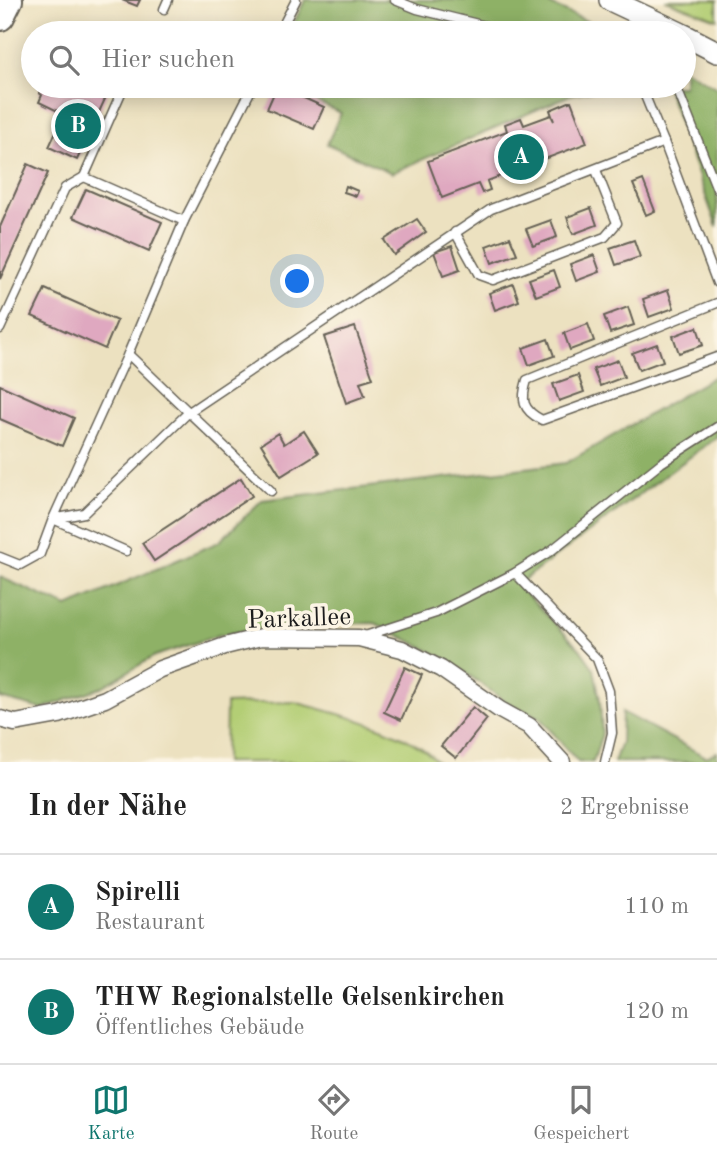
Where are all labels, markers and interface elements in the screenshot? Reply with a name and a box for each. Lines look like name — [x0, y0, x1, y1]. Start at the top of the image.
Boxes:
search box — [21, 21, 696, 98]
icon: search — [45, 41, 83, 79]
text: Hier suchen — [101, 47, 235, 73]
pin: B — [55, 100, 101, 152]
pin: A — [498, 131, 544, 183]
your location — [280, 264, 314, 298]
street label: Parkallee — [246, 604, 352, 634]
text: In der Nähe — [28, 792, 187, 822]
text: 2 Ergebnisse — [560, 796, 689, 819]
text: Spirelli — [95, 880, 180, 906]
text: A — [42, 895, 60, 918]
text: 110 m — [624, 895, 689, 918]
text: Restaurant — [95, 911, 205, 934]
text: THW Regionalstelle Gelsenkirchen — [95, 985, 505, 1011]
text: B — [43, 1000, 59, 1023]
text: 120 m — [624, 1000, 689, 1023]
text: Öffentliches Gebäude — [95, 1016, 304, 1039]
tab: Karte — [88, 1081, 134, 1146]
tab: Route — [310, 1081, 358, 1146]
tab: Gespeichert — [533, 1081, 629, 1146]

